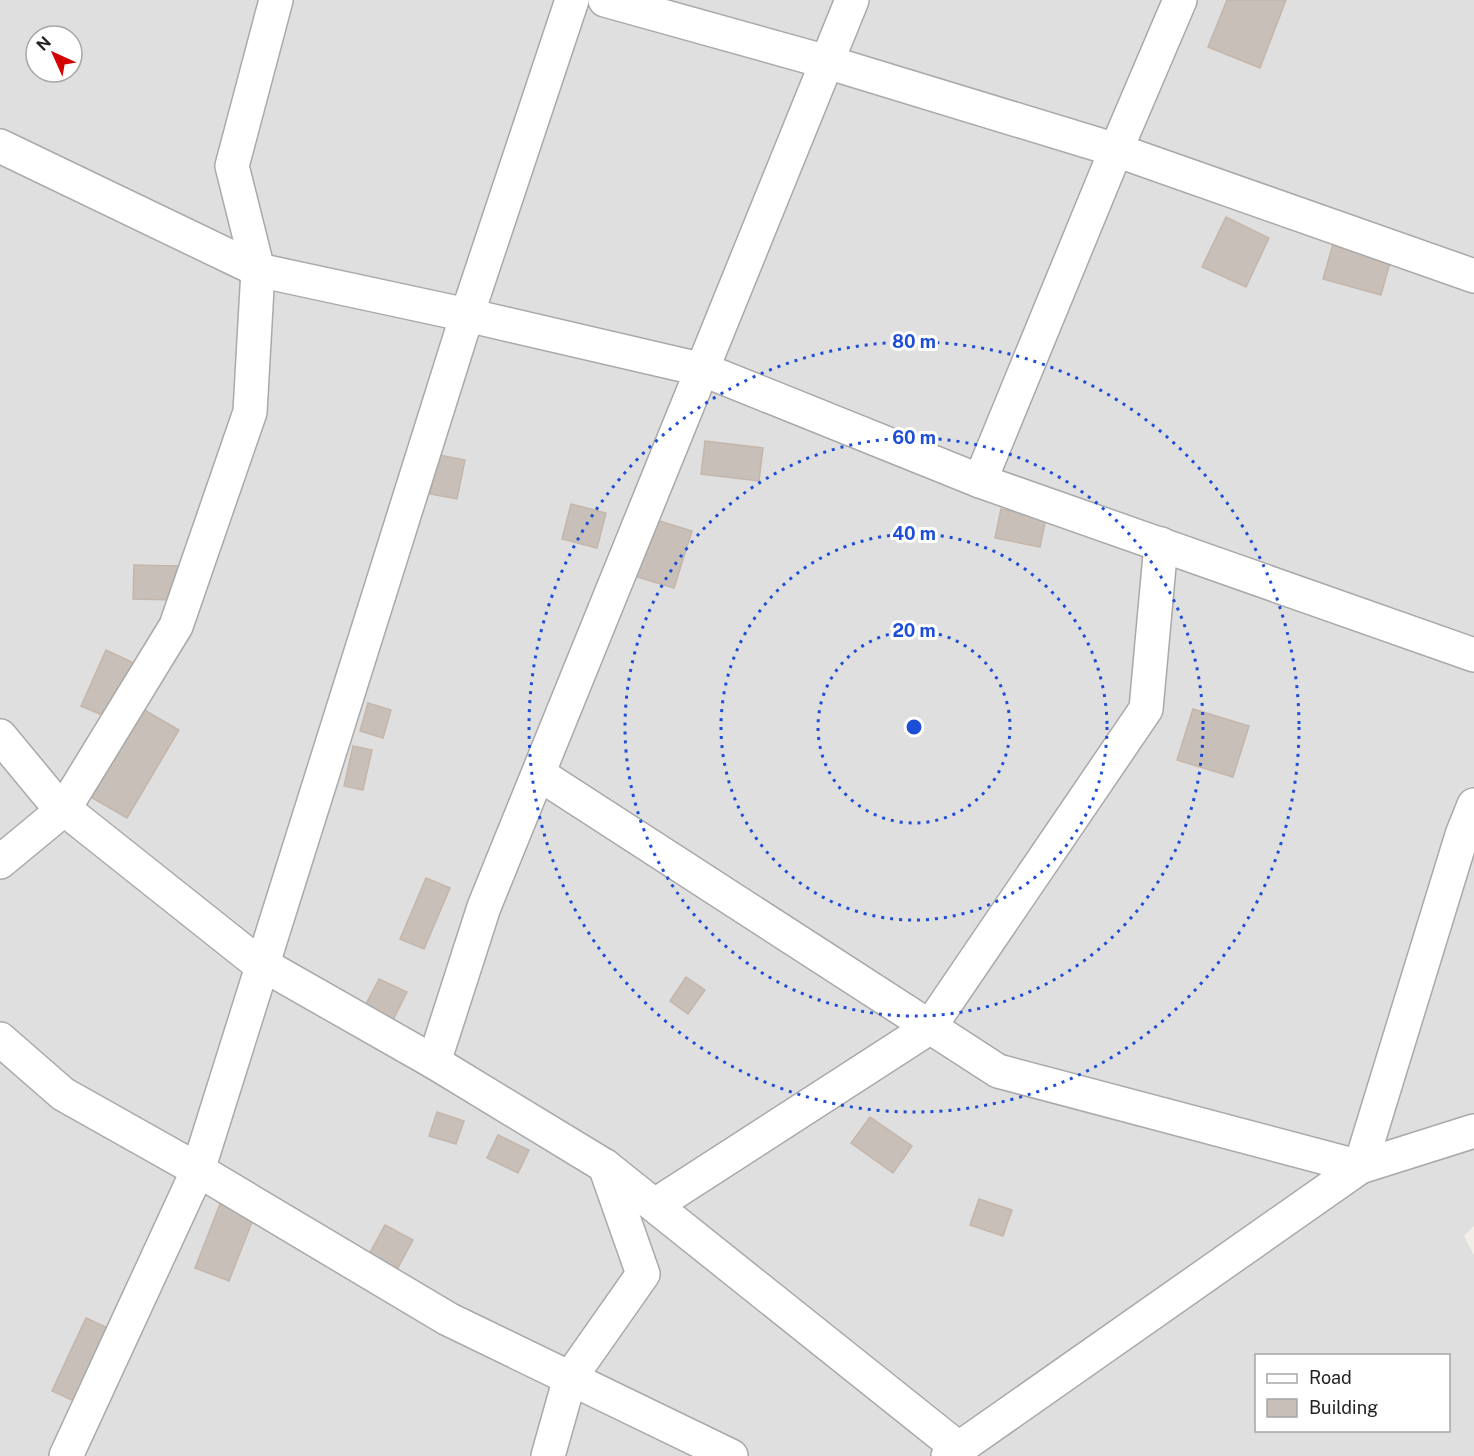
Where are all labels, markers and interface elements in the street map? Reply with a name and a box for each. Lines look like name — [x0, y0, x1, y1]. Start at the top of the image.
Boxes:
north arrow — [24, 24, 84, 84]
text: N — [33, 33, 55, 55]
text: 80 m — [892, 331, 936, 352]
text: 60 m — [892, 427, 936, 448]
text: 40 m — [892, 523, 936, 544]
text: 20 m — [892, 620, 936, 641]
centre of rings — [904, 717, 924, 737]
legend — [1255, 1354, 1450, 1432]
text: Road — [1309, 1367, 1352, 1388]
text: Building — [1309, 1397, 1378, 1418]

